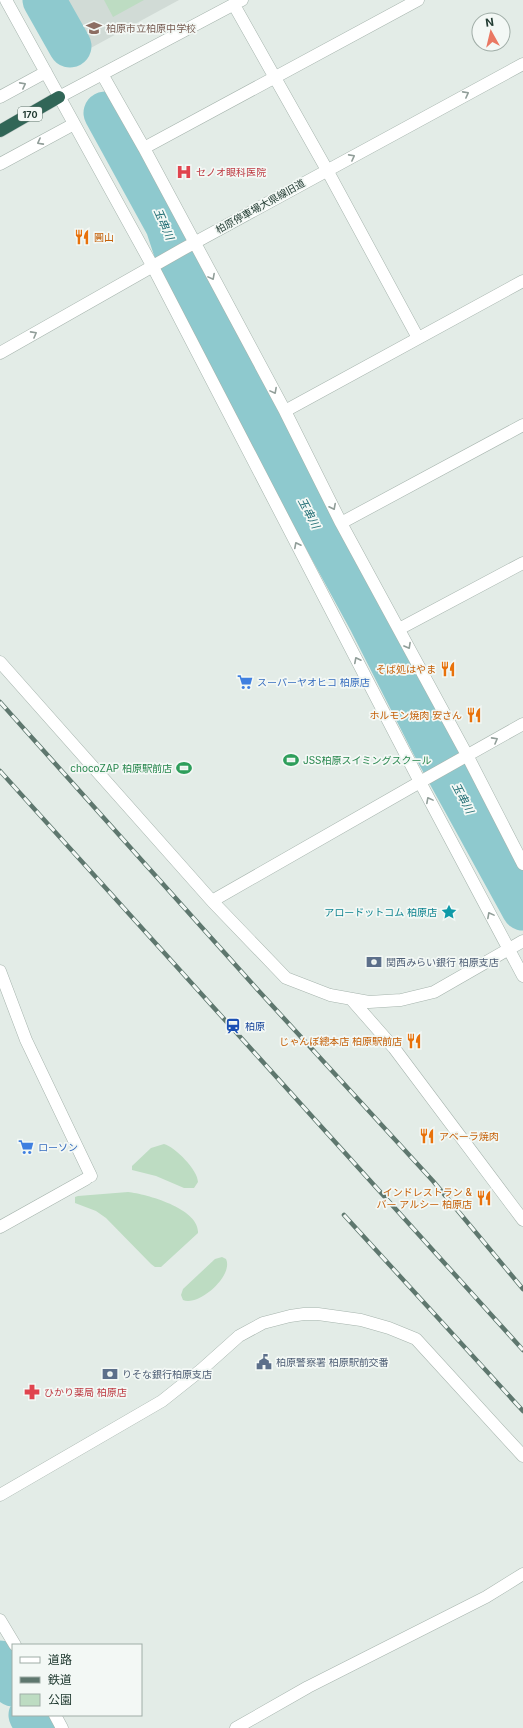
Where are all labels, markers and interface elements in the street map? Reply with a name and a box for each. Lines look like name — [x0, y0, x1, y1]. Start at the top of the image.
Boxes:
north arrow — [471, 12, 511, 52]
text: N — [484, 15, 495, 30]
school or university icon: 柏原市立柏原中学校 — [85, 19, 103, 37]
place label: 柏原市立柏原中学校 — [106, 22, 196, 34]
one-way arrow — [19, 82, 26, 89]
one-way arrow — [462, 92, 469, 99]
road number: 170 — [18, 107, 42, 121]
one-way arrow — [36, 138, 44, 145]
one-way arrow — [348, 154, 355, 161]
hospital icon: セノオ眼科医院 — [175, 163, 193, 181]
place label: セノオ眼科医院 — [196, 166, 266, 178]
street label: 柏原停車場大県線旧道 — [213, 177, 307, 235]
water label: 玉串川 — [151, 206, 178, 243]
restaurant icon: 圓山 — [73, 228, 91, 246]
place label: 圓山 — [94, 231, 114, 243]
one-way arrow — [208, 273, 215, 280]
one-way arrow — [30, 331, 37, 338]
one-way arrow — [270, 387, 277, 394]
water label: 玉串川 — [295, 495, 323, 532]
one-way arrow — [328, 503, 336, 510]
one-way arrow — [294, 541, 302, 549]
one-way arrow — [404, 642, 411, 649]
one-way arrow — [354, 657, 361, 664]
restaurant icon: そば処はやま — [439, 660, 457, 678]
place label: そば処はやま — [376, 663, 436, 675]
supermarket icon: スーパーヤオヒコ 柏原店 — [236, 673, 254, 691]
place label: スーパーヤオヒコ 柏原店 — [257, 676, 370, 688]
restaurant icon: ホルモン焼肉 安さん — [465, 706, 483, 724]
place label: ホルモン焼肉 安さん — [369, 709, 462, 721]
one-way arrow — [491, 737, 498, 744]
sports icon: JSS柏原スイミングスクール — [282, 751, 300, 769]
place label: JSS柏原スイミングスクール — [303, 754, 432, 766]
sports icon: chocoZAP 柏原駅前店 — [175, 759, 193, 777]
place label: chocoZAP 柏原駅前店 — [70, 762, 172, 774]
water label: 玉串川 — [449, 780, 477, 817]
one-way arrow — [427, 797, 434, 804]
place icon: アロードットコム 柏原店 — [440, 903, 458, 921]
place label: アロードットコム 柏原店 — [324, 906, 437, 918]
one-way arrow — [487, 912, 495, 919]
bank icon: 関西みらい銀行 柏原支店 — [365, 953, 383, 971]
place label: 関西みらい銀行 柏原支店 — [386, 956, 499, 968]
station icon: 柏原 — [224, 1017, 242, 1035]
place label: 柏原 — [245, 1020, 265, 1032]
restaurant icon: じゃんぼ總本店 柏原駅前店 — [405, 1032, 423, 1050]
place label: じゃんぼ總本店 柏原駅前店 — [279, 1035, 402, 1047]
restaurant icon: アベーラ焼肉 — [418, 1127, 436, 1145]
place label: アベーラ焼肉 — [439, 1130, 499, 1142]
supermarket icon: ローソン — [17, 1138, 35, 1156]
place label: ローソン — [38, 1141, 78, 1153]
place label: インドレストラン & バー アルシー 柏原店 — [376, 1186, 473, 1210]
restaurant icon: インドレストラン & バー アルシー 柏原店 — [475, 1189, 493, 1207]
public building icon: 柏原警察署 柏原駅前交番 — [255, 1353, 273, 1371]
place label: 柏原警察署 柏原駅前交番 — [276, 1356, 389, 1368]
bank icon: りそな銀行柏原支店 — [101, 1365, 119, 1383]
place label: りそな銀行柏原支店 — [122, 1368, 212, 1380]
pharmacy icon: ひかり薬局 柏原店 — [23, 1383, 41, 1401]
place label: ひかり薬局 柏原店 — [44, 1386, 127, 1398]
legend — [12, 1644, 142, 1716]
text: 道路 — [48, 1652, 72, 1667]
text: 鉄道 — [48, 1672, 72, 1687]
text: 公園 — [48, 1692, 72, 1707]

